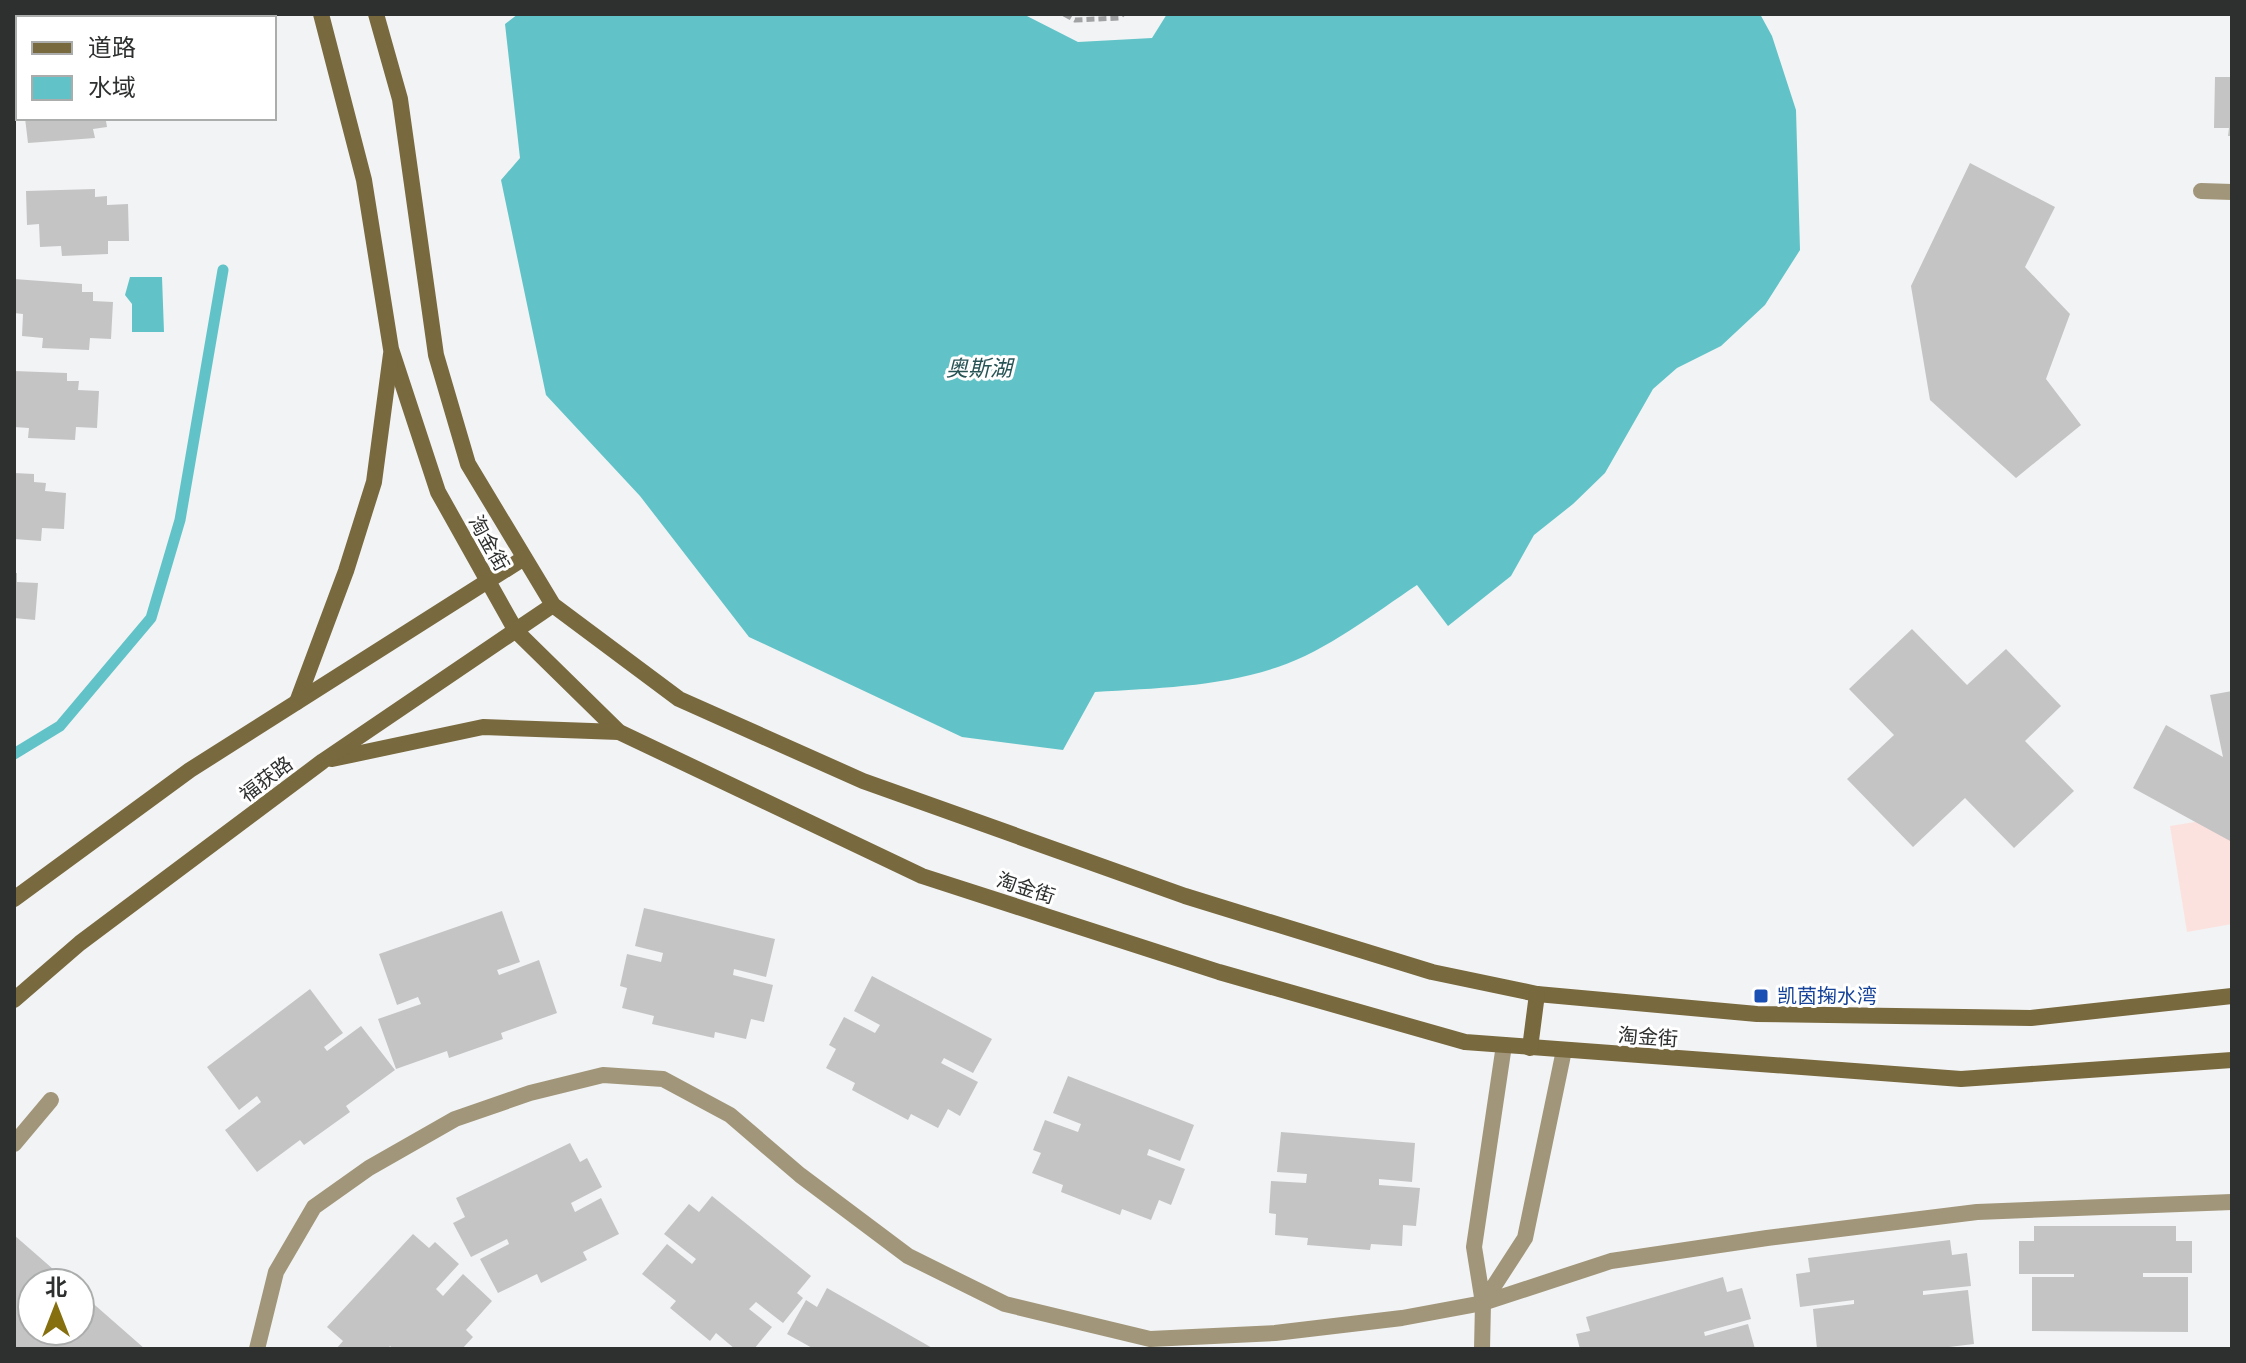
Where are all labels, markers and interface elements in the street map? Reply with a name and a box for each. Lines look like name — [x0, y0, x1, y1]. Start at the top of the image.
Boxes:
legend — [16, 16, 276, 120]
text: 道路 — [88, 34, 136, 62]
text: 水域 — [88, 74, 136, 102]
water label: 奥斯湖 — [946, 355, 1015, 382]
street label: 淘金街 — [464, 511, 514, 575]
street label: 福获路 — [235, 751, 297, 807]
street label: 淘金街 — [994, 867, 1058, 909]
place label: 凯茵掬水湾 — [1777, 984, 1877, 1008]
marker: 凯茵掬水湾 — [1752, 987, 1770, 1005]
street label: 淘金街 — [1617, 1023, 1679, 1051]
north arrow — [16, 1267, 96, 1347]
text: 北 — [45, 1274, 67, 1301]

